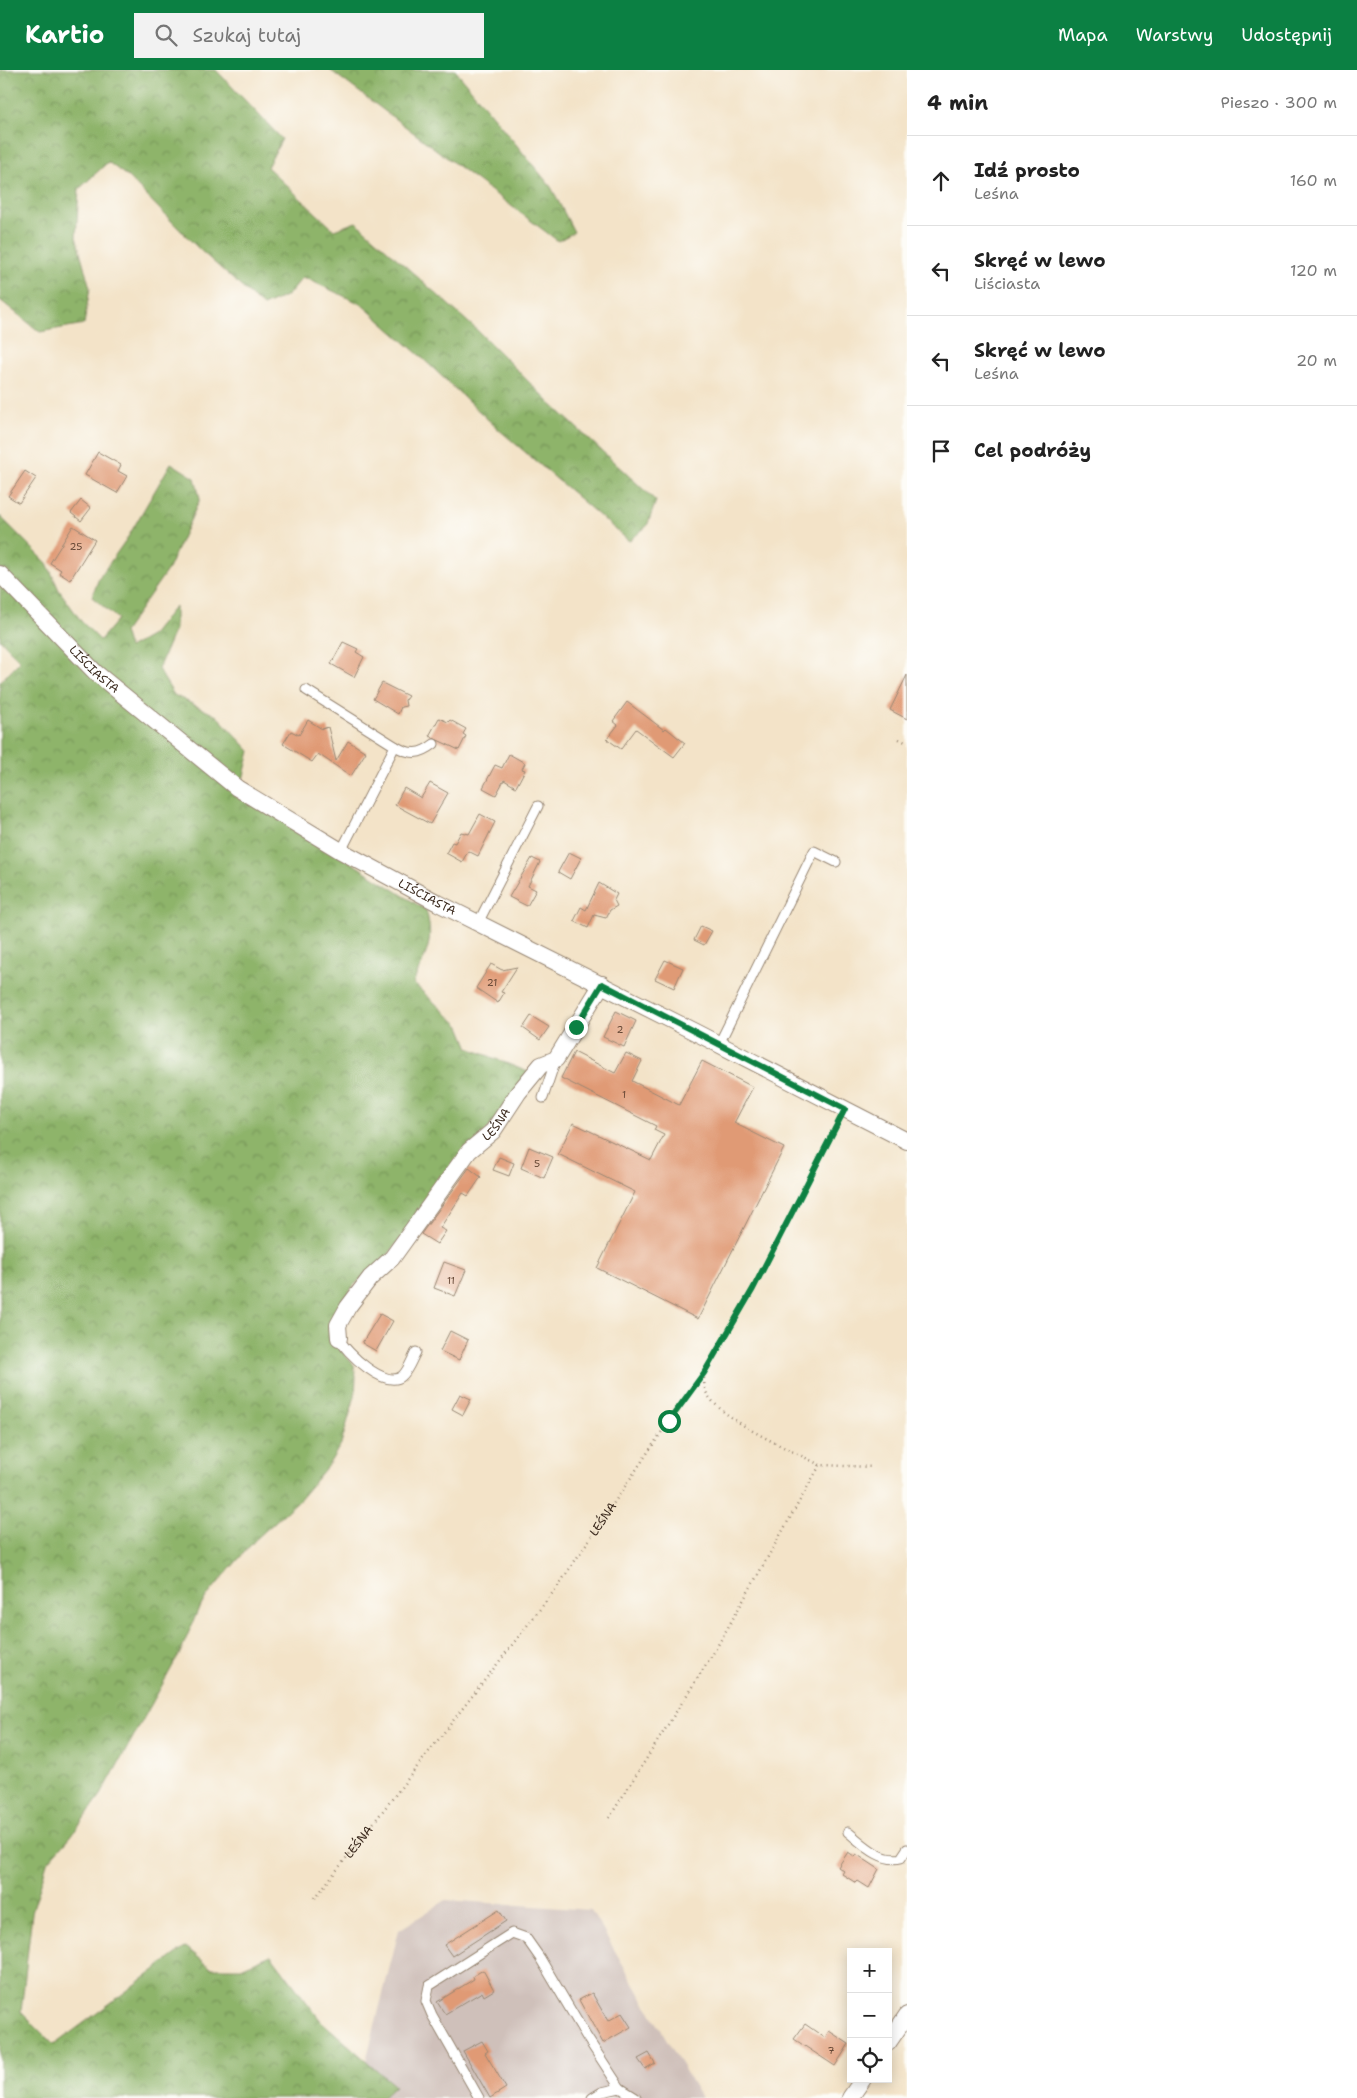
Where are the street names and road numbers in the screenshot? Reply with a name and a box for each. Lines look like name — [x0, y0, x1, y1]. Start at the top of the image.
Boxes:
street label: LIŚCIASTA — [66, 642, 123, 697]
street label: LIŚCIASTA — [395, 875, 459, 919]
street label: LEŚNA — [479, 1105, 514, 1145]
street label: LEŚNA — [586, 1499, 620, 1539]
street label: LEŚNA — [341, 1822, 377, 1862]

